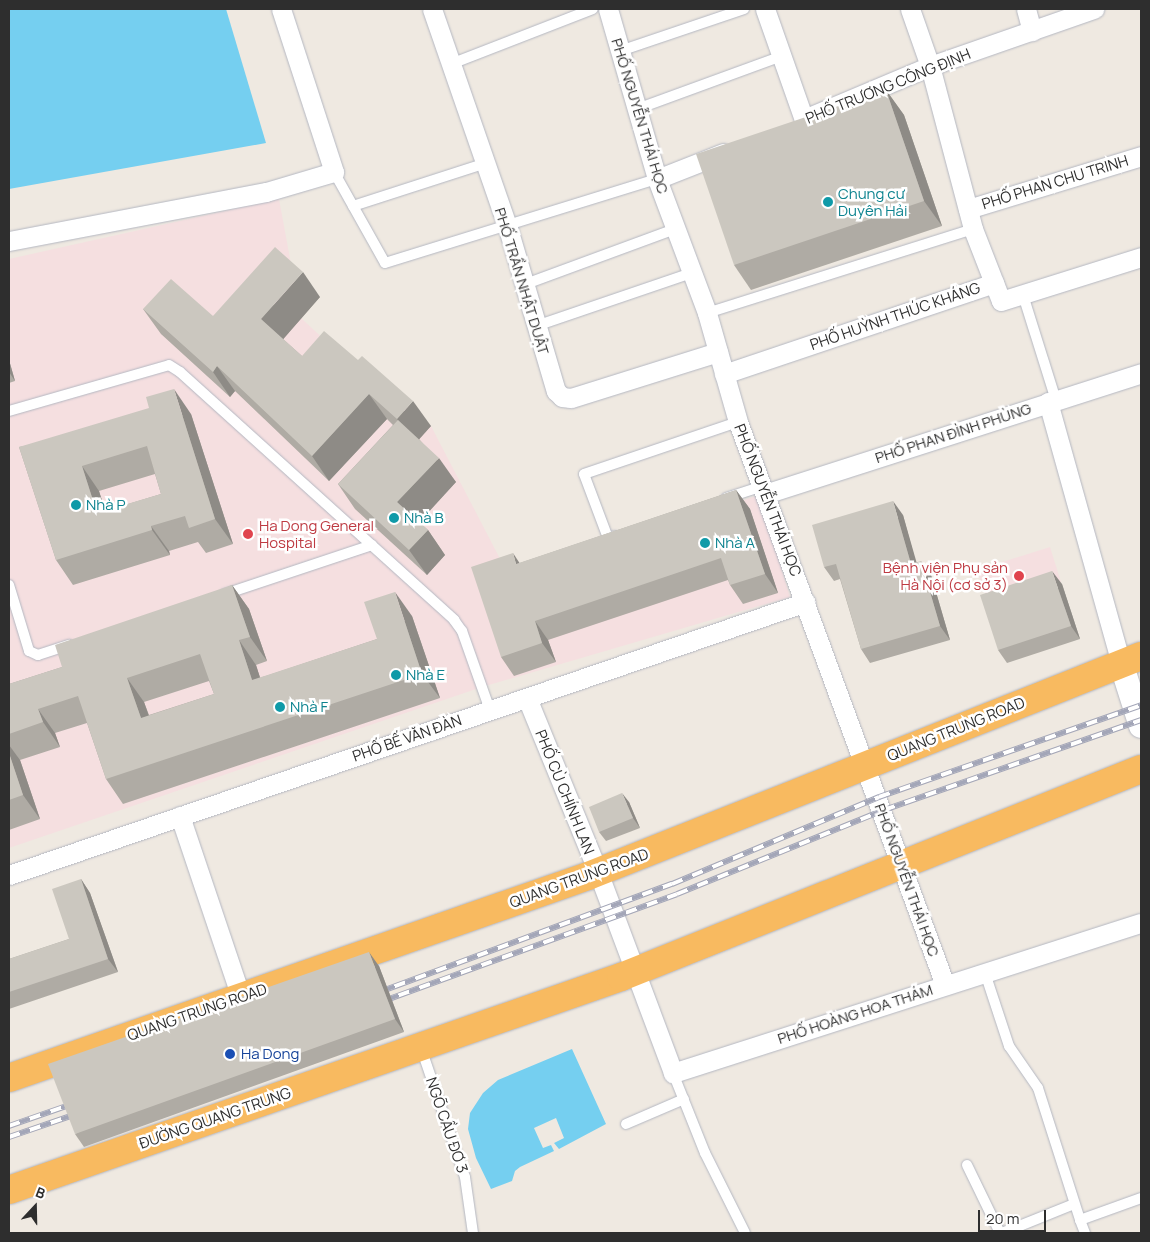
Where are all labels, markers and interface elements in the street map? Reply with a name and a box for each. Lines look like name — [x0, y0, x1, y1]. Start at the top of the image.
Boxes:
street label: PHỐ NGUYỄN THÁI HỌC — [608, 36, 672, 196]
street label: PHỐ TRƯƠNG CÔNG ĐỊNH — [803, 45, 973, 127]
street label: PHỐ PHAN CHU TRINH — [980, 151, 1130, 213]
place label: Chung cư Duyên Hải — [838, 184, 907, 219]
marker: Chung cư Duyên Hải — [822, 196, 834, 208]
street label: PHỐ TRẦN NHẬT DUẬT — [491, 205, 553, 357]
street label: PHỐ HUỲNH THÚC KHÁNG — [808, 278, 982, 354]
street label: PHỐ PHAN ĐÌNH PHÙNG — [873, 399, 1033, 467]
street label: PHỐ NGUYỄN THÁI HỌC — [731, 421, 805, 579]
place label: Nhà P — [86, 496, 126, 514]
marker: Nhà P — [70, 499, 82, 511]
place label: Nhà B — [404, 509, 444, 527]
marker: Nhà B — [388, 512, 400, 524]
place label: Ha Dong General Hospital — [259, 516, 374, 551]
marker: Ha Dong General Hospital — [241, 527, 255, 541]
place label: Nhà A — [715, 534, 755, 552]
marker: Nhà A — [699, 537, 711, 549]
place label: Bệnh viện Phụ sản Hà Nội (cơ sở 3) — [883, 558, 1008, 593]
marker: Bệnh viện Phụ sản Hà Nội (cơ sở 3) — [1012, 569, 1026, 583]
place label: Nhà E — [406, 666, 445, 684]
marker: Nhà E — [390, 669, 402, 681]
street label: QUANG TRUNG ROAD — [885, 693, 1027, 765]
place label: Nhà F — [290, 698, 328, 716]
marker: Nhà F — [274, 701, 286, 713]
street label: PHỐ BẾ VĂN ĐÀN — [350, 711, 464, 765]
street label: PHỐ CÙ CHÍNH LAN — [532, 727, 598, 857]
street label: PHỐ NGUYỄN THÁI HỌC — [871, 801, 943, 959]
street label: QUANG TRUNG ROAD — [507, 844, 651, 912]
street label: QUANG TRUNG ROAD — [125, 980, 269, 1044]
street label: PHỐ HOÀNG HOA THÁM — [775, 980, 935, 1048]
place label: Ha Dong — [241, 1045, 299, 1063]
marker: Ha Dong — [223, 1047, 237, 1061]
street label: NGÕ CẦU ĐƠ 3 — [422, 1075, 472, 1175]
street label: ĐƯỜNG QUANG TRUNG — [137, 1084, 293, 1152]
north arrow — [10, 1182, 60, 1232]
text: B — [33, 1182, 48, 1203]
scale bar — [980, 1200, 1048, 1232]
text: 20 m — [986, 1208, 1019, 1229]

